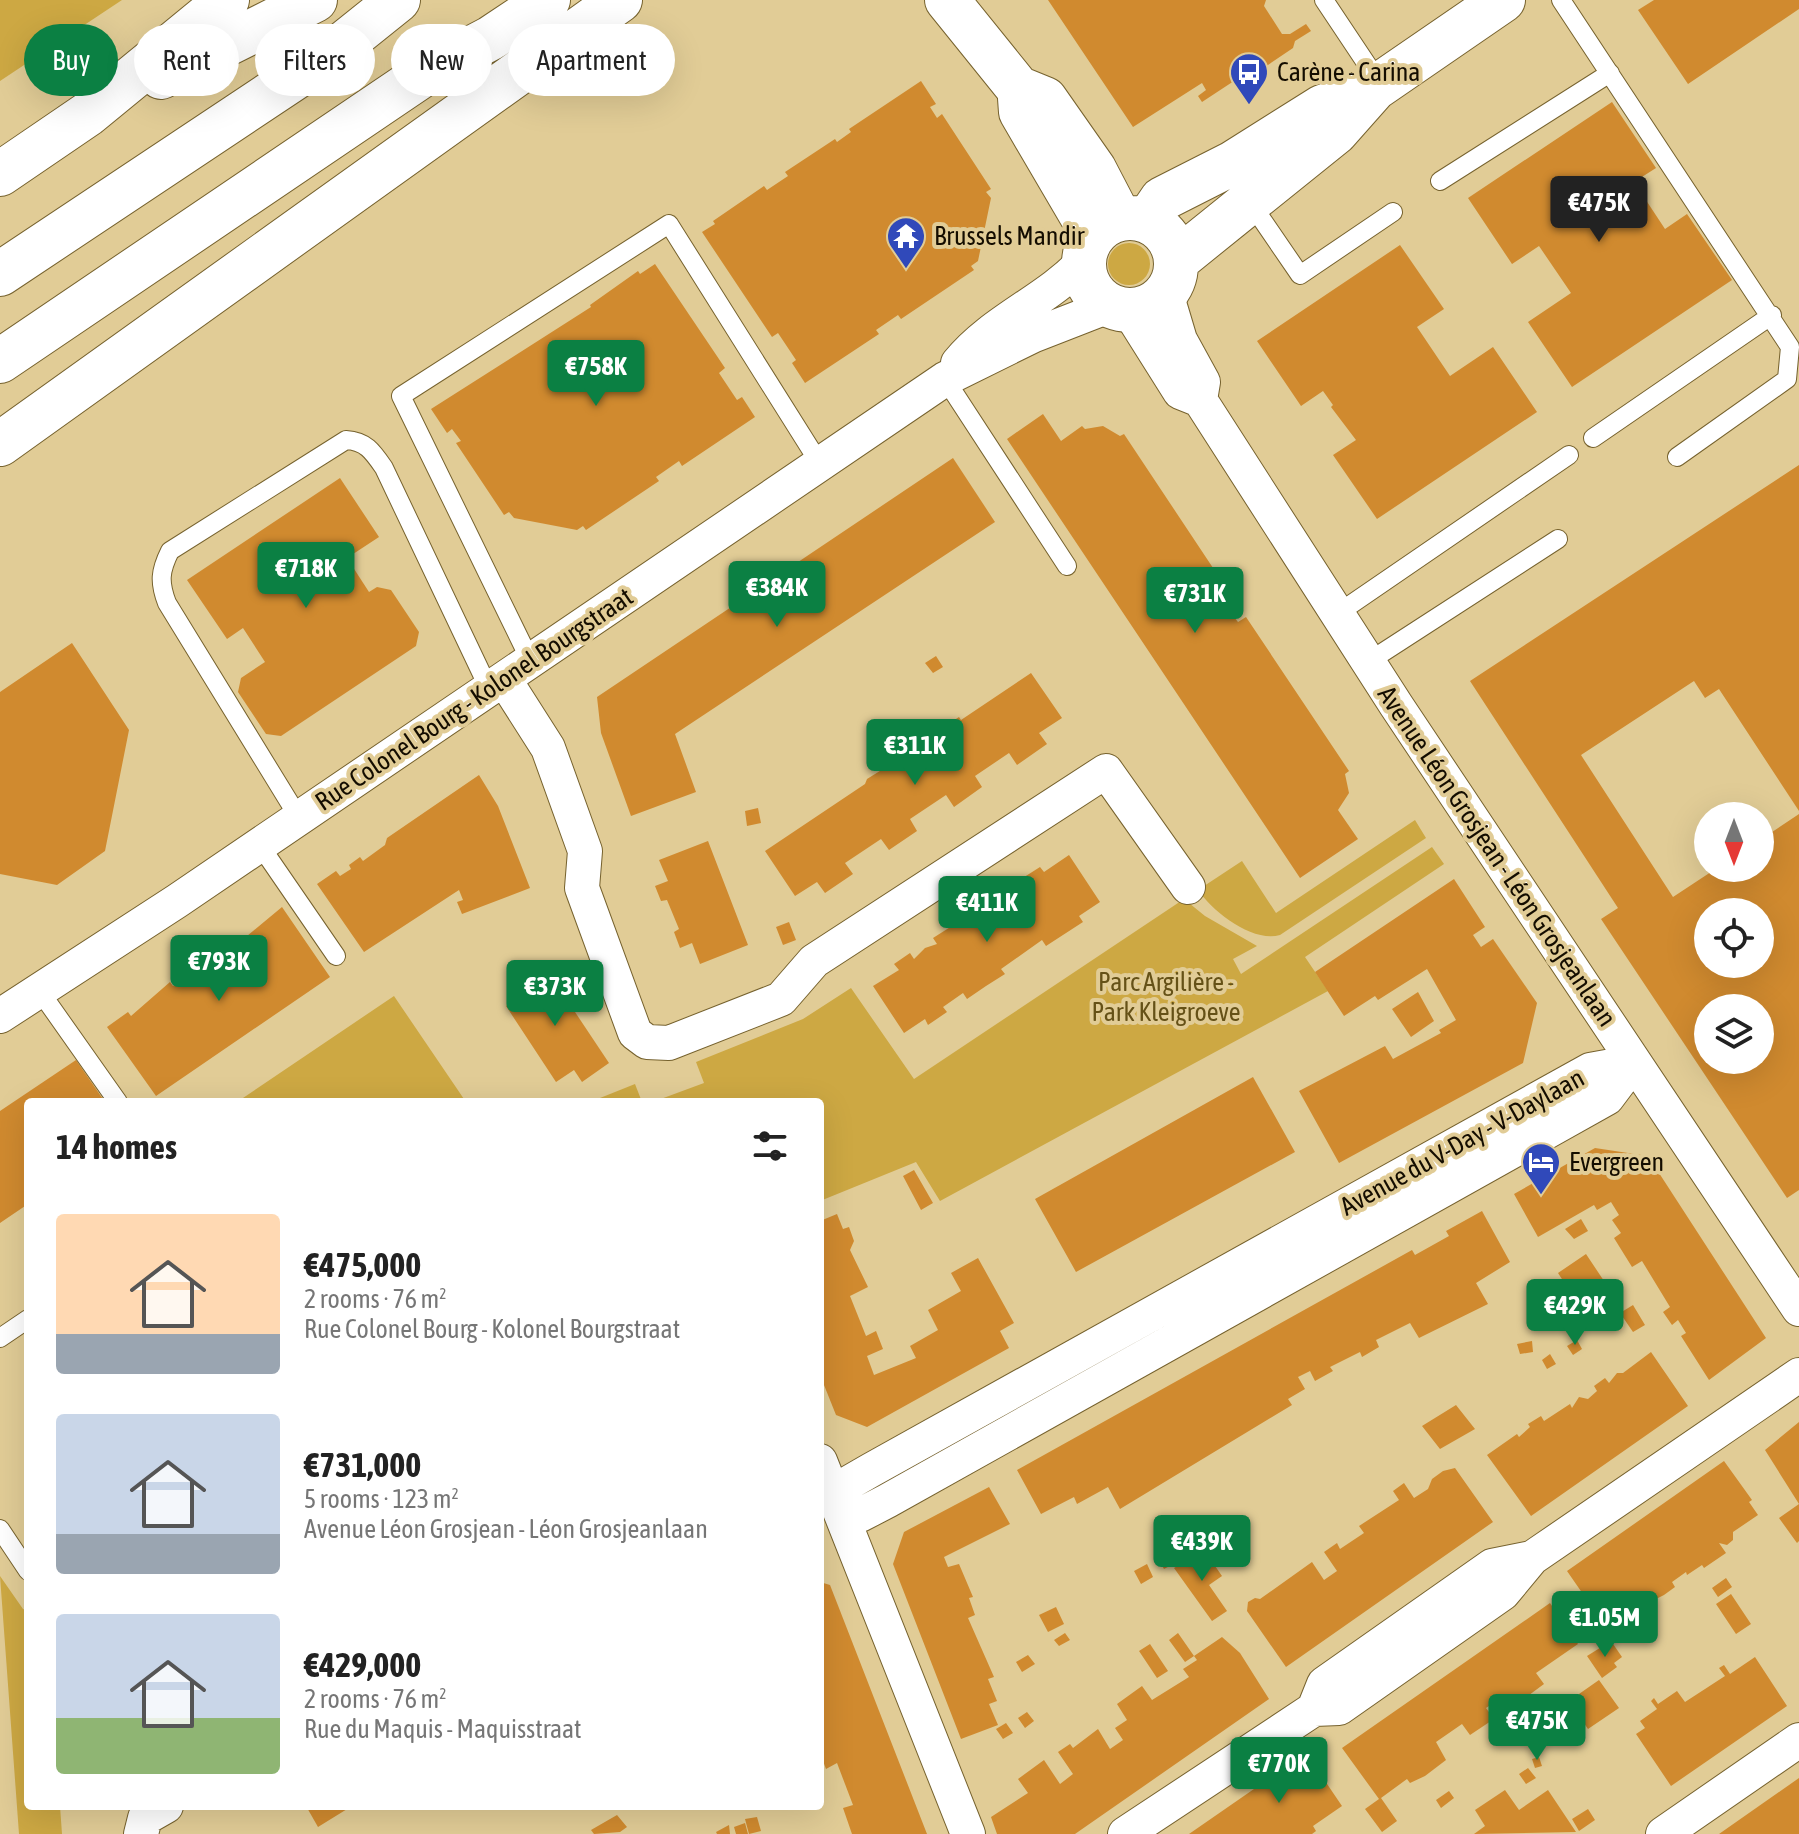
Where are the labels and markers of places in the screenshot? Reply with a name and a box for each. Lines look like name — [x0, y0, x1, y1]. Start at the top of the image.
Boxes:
bus stop icon: Carène - Carina — [1228, 51, 1270, 106]
place label: Carène - Carina — [1277, 57, 1420, 87]
pin: €475K — [1543, 176, 1655, 244]
temple icon: Brussels Mandir — [885, 215, 927, 270]
place label: Brussels Mandir — [934, 221, 1085, 251]
pin: €758K — [540, 340, 652, 408]
pin: €718K — [250, 542, 362, 610]
pin: €384K — [721, 561, 833, 629]
pin: €731K — [1139, 567, 1251, 635]
pin: €311K — [859, 719, 971, 787]
pin: €411K — [931, 876, 1043, 944]
pin: €793K — [163, 935, 275, 1003]
pin: €373K — [499, 960, 611, 1028]
hotel icon: Evergreen — [1520, 1141, 1562, 1196]
place label: Evergreen — [1569, 1147, 1664, 1177]
pin: €429K — [1519, 1279, 1631, 1347]
pin: €439K — [1146, 1515, 1258, 1583]
pin: €1.05M — [1540, 1591, 1670, 1659]
pin: €475K — [1481, 1694, 1593, 1762]
pin: €770K — [1223, 1737, 1335, 1805]

